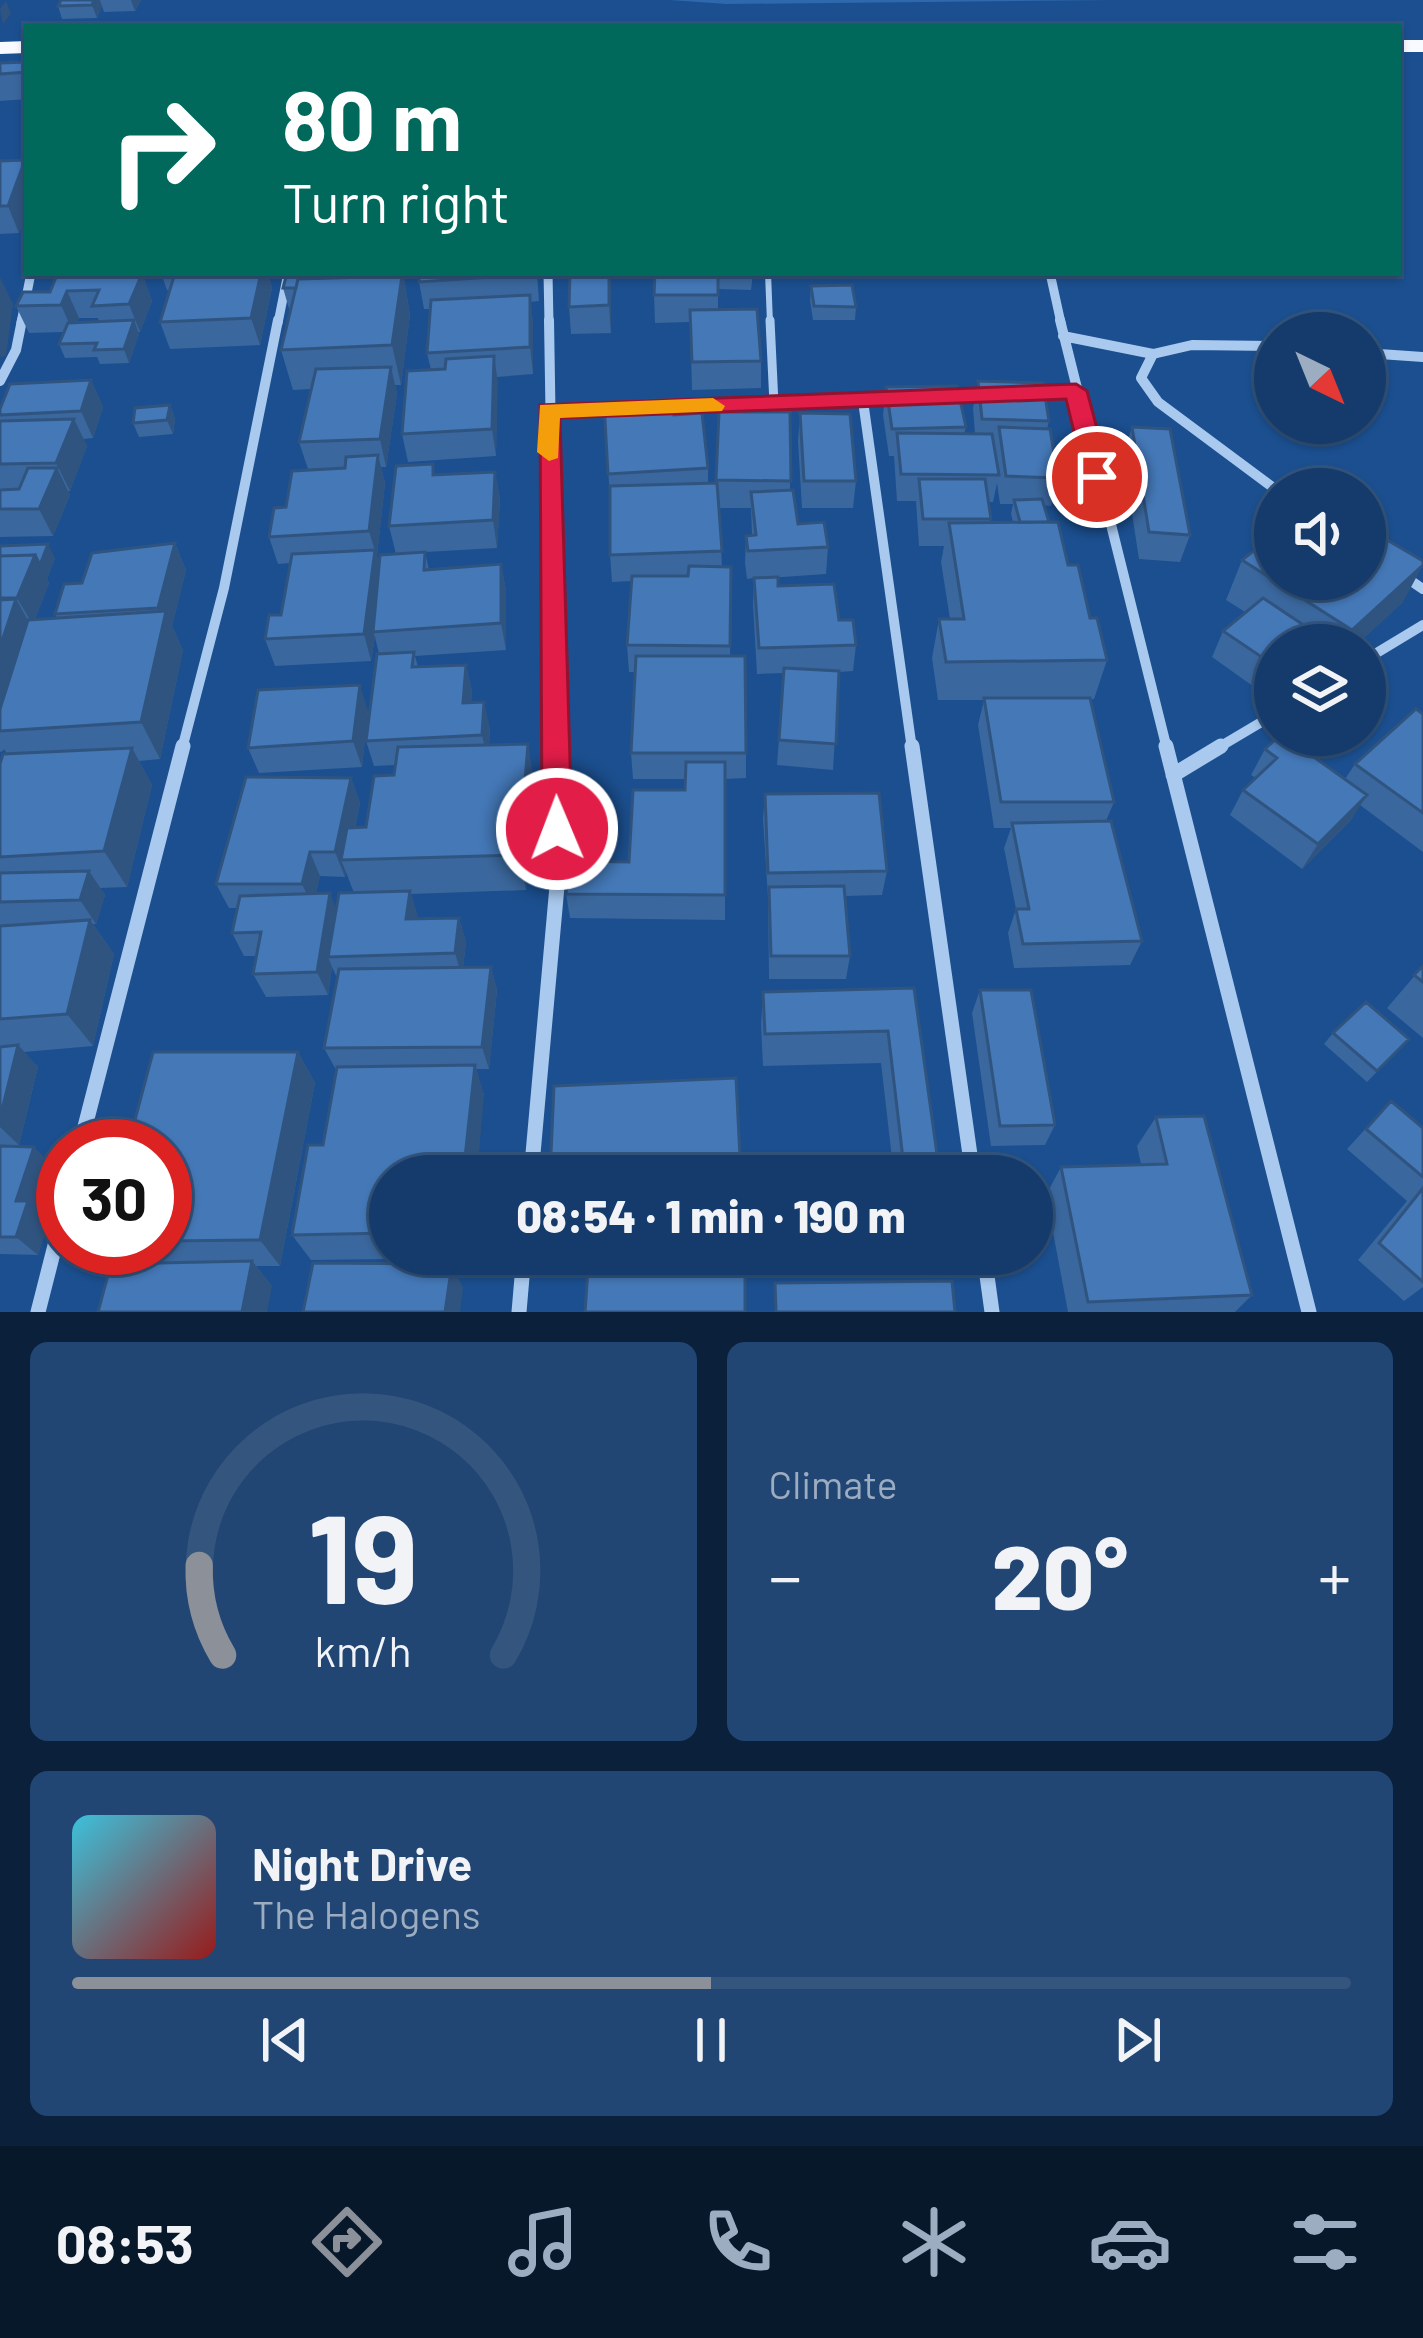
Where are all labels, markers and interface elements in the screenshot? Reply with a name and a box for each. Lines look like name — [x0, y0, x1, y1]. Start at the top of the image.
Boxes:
text: 80 m — [282, 67, 462, 168]
icon: right — [84, 72, 240, 228]
text: Turn right — [282, 169, 510, 234]
north arrow — [1254, 312, 1386, 444]
map controls — [1254, 312, 1386, 756]
pin — [1046, 426, 1148, 528]
icon: arrive — [1064, 444, 1130, 510]
button: sound — [1254, 468, 1386, 600]
button: layers — [1254, 624, 1386, 756]
position arrow — [494, 766, 620, 892]
speed limit sign: 30 — [36, 1119, 192, 1275]
text: 08:54 · 1 min · 190 m — [516, 1188, 906, 1242]
text: Climate — [769, 1460, 898, 1507]
text: 19 — [308, 1479, 418, 1629]
text: 20° — [992, 1520, 1128, 1628]
text: − — [769, 1535, 802, 1614]
text: + — [1318, 1535, 1351, 1614]
text: km/h — [315, 1623, 412, 1675]
text: Night Drive — [252, 1836, 472, 1890]
text: The Halogens — [252, 1890, 481, 1937]
icon: previous — [252, 2007, 318, 2073]
icon: pause — [678, 2007, 744, 2073]
icon: next — [1105, 2007, 1171, 2073]
icon: directions — [305, 2200, 389, 2284]
icon: music — [501, 2200, 585, 2284]
icon: phone — [696, 2200, 780, 2284]
icon: climate — [892, 2200, 976, 2284]
icon: car — [1088, 2200, 1172, 2284]
icon: filters — [1283, 2200, 1367, 2284]
text: 08:53 — [56, 2210, 194, 2275]

